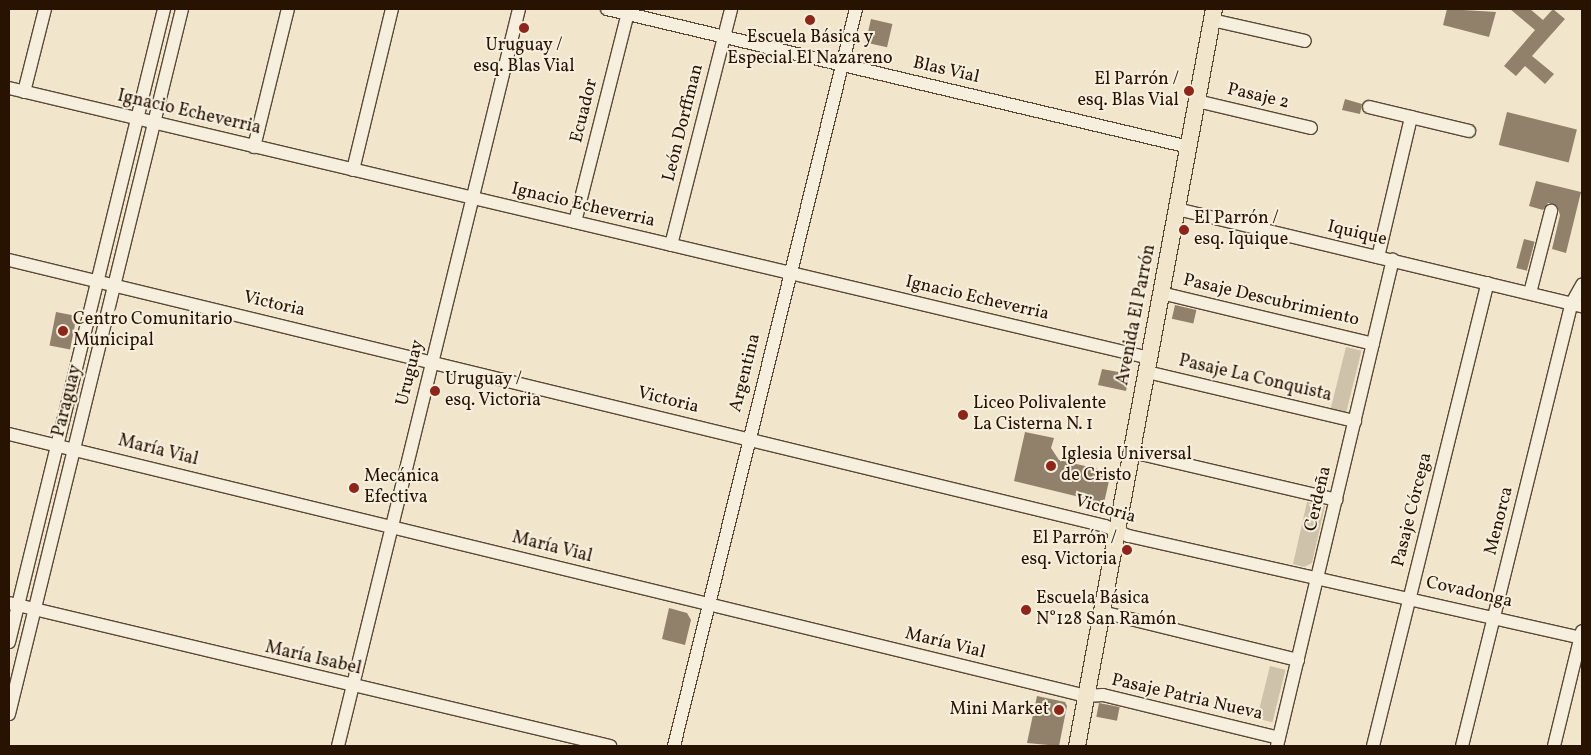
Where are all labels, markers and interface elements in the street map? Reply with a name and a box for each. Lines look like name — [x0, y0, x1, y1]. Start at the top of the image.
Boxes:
marker: Escuela Básica y Especial El Nazareno — [804, 14, 816, 26]
marker: Uruguay / esq. Blas Vial — [518, 22, 530, 34]
place label: Escuela Básica y Especial El Nazareno — [727, 28, 893, 70]
place label: Uruguay / esq. Blas Vial — [473, 36, 575, 78]
street label: Blas Vial — [910, 53, 982, 89]
street label: León Dorffman — [659, 62, 709, 184]
place label: El Parrón / esq. Blas Vial — [1077, 70, 1179, 112]
street label: Ecuador — [567, 77, 603, 145]
street label: Pasaje 2 — [1225, 79, 1291, 115]
marker: El Parrón / esq. Blas Vial — [1183, 85, 1195, 97]
street label: Ignacio Echeverria — [115, 86, 263, 140]
street label: Ignacio Echeverria — [509, 179, 657, 233]
place label: El Parrón / esq. Iquique — [1194, 209, 1288, 252]
street label: Iquique — [1325, 217, 1389, 251]
marker: El Parrón / esq. Iquique — [1178, 224, 1190, 236]
street label: Avenida El Parrón — [1113, 243, 1161, 387]
street label: Pasaje Descubrimiento — [1181, 270, 1361, 332]
street label: Ignacio Echeverria — [903, 272, 1051, 326]
street label: Victoria — [241, 287, 307, 323]
place label: Centro Comunitario Municipal — [73, 310, 232, 352]
marker: Centro Comunitario Municipal — [57, 325, 69, 337]
street label: Argentina — [726, 332, 766, 414]
street label: Uruguay — [392, 338, 430, 408]
street label: Pasaje La Conquista — [1176, 351, 1334, 407]
street label: Paraguay — [49, 363, 87, 439]
place label: Uruguay / esq. Victoria — [445, 370, 541, 412]
street label: Victoria — [635, 383, 701, 419]
marker: Uruguay / esq. Victoria — [429, 385, 441, 397]
place label: Liceo Polivalente La Cisterna N. 1 — [973, 394, 1106, 436]
marker: Liceo Polivalente La Cisterna N. 1 — [957, 409, 969, 421]
street label: María Vial — [115, 431, 201, 471]
place label: Iglesia Universal de Cristo — [1061, 445, 1192, 488]
street label: Pasaje Córcega — [1388, 451, 1438, 569]
marker: Iglesia Universal de Cristo — [1045, 460, 1057, 472]
street label: Cerdeña — [1301, 464, 1337, 534]
place label: Mecánica Efectiva — [364, 467, 439, 509]
marker: Mecánica Efectiva — [348, 482, 360, 494]
street label: Menorca — [1481, 485, 1519, 557]
street label: Victoria — [1072, 491, 1138, 529]
street label: María Vial — [509, 528, 595, 568]
place label: El Parrón / esq. Victoria — [1021, 529, 1117, 572]
marker: El Parrón / esq. Victoria — [1121, 544, 1133, 556]
street label: Covadonga — [1424, 573, 1514, 613]
place label: Escuela Básica N°128 San Ramón — [1036, 589, 1176, 632]
marker: Escuela Básica N°128 San Ramón — [1020, 604, 1032, 616]
street label: María Vial — [902, 624, 988, 664]
street label: María Isabel — [263, 637, 363, 681]
street label: Pasaje Patria Nueva — [1109, 670, 1265, 726]
place label: Mini Market — [949, 699, 1049, 721]
marker: Mini Market — [1053, 704, 1065, 716]

